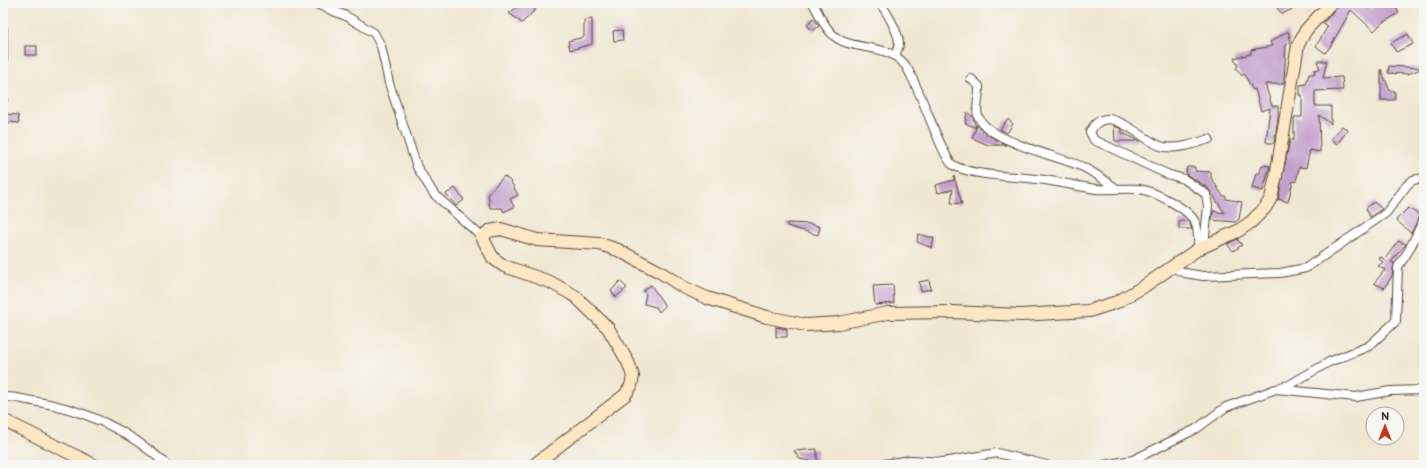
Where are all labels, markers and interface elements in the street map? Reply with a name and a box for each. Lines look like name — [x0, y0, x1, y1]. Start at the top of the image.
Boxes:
north arrow — [1365, 406, 1405, 446]
text: N — [1381, 410, 1389, 423]

